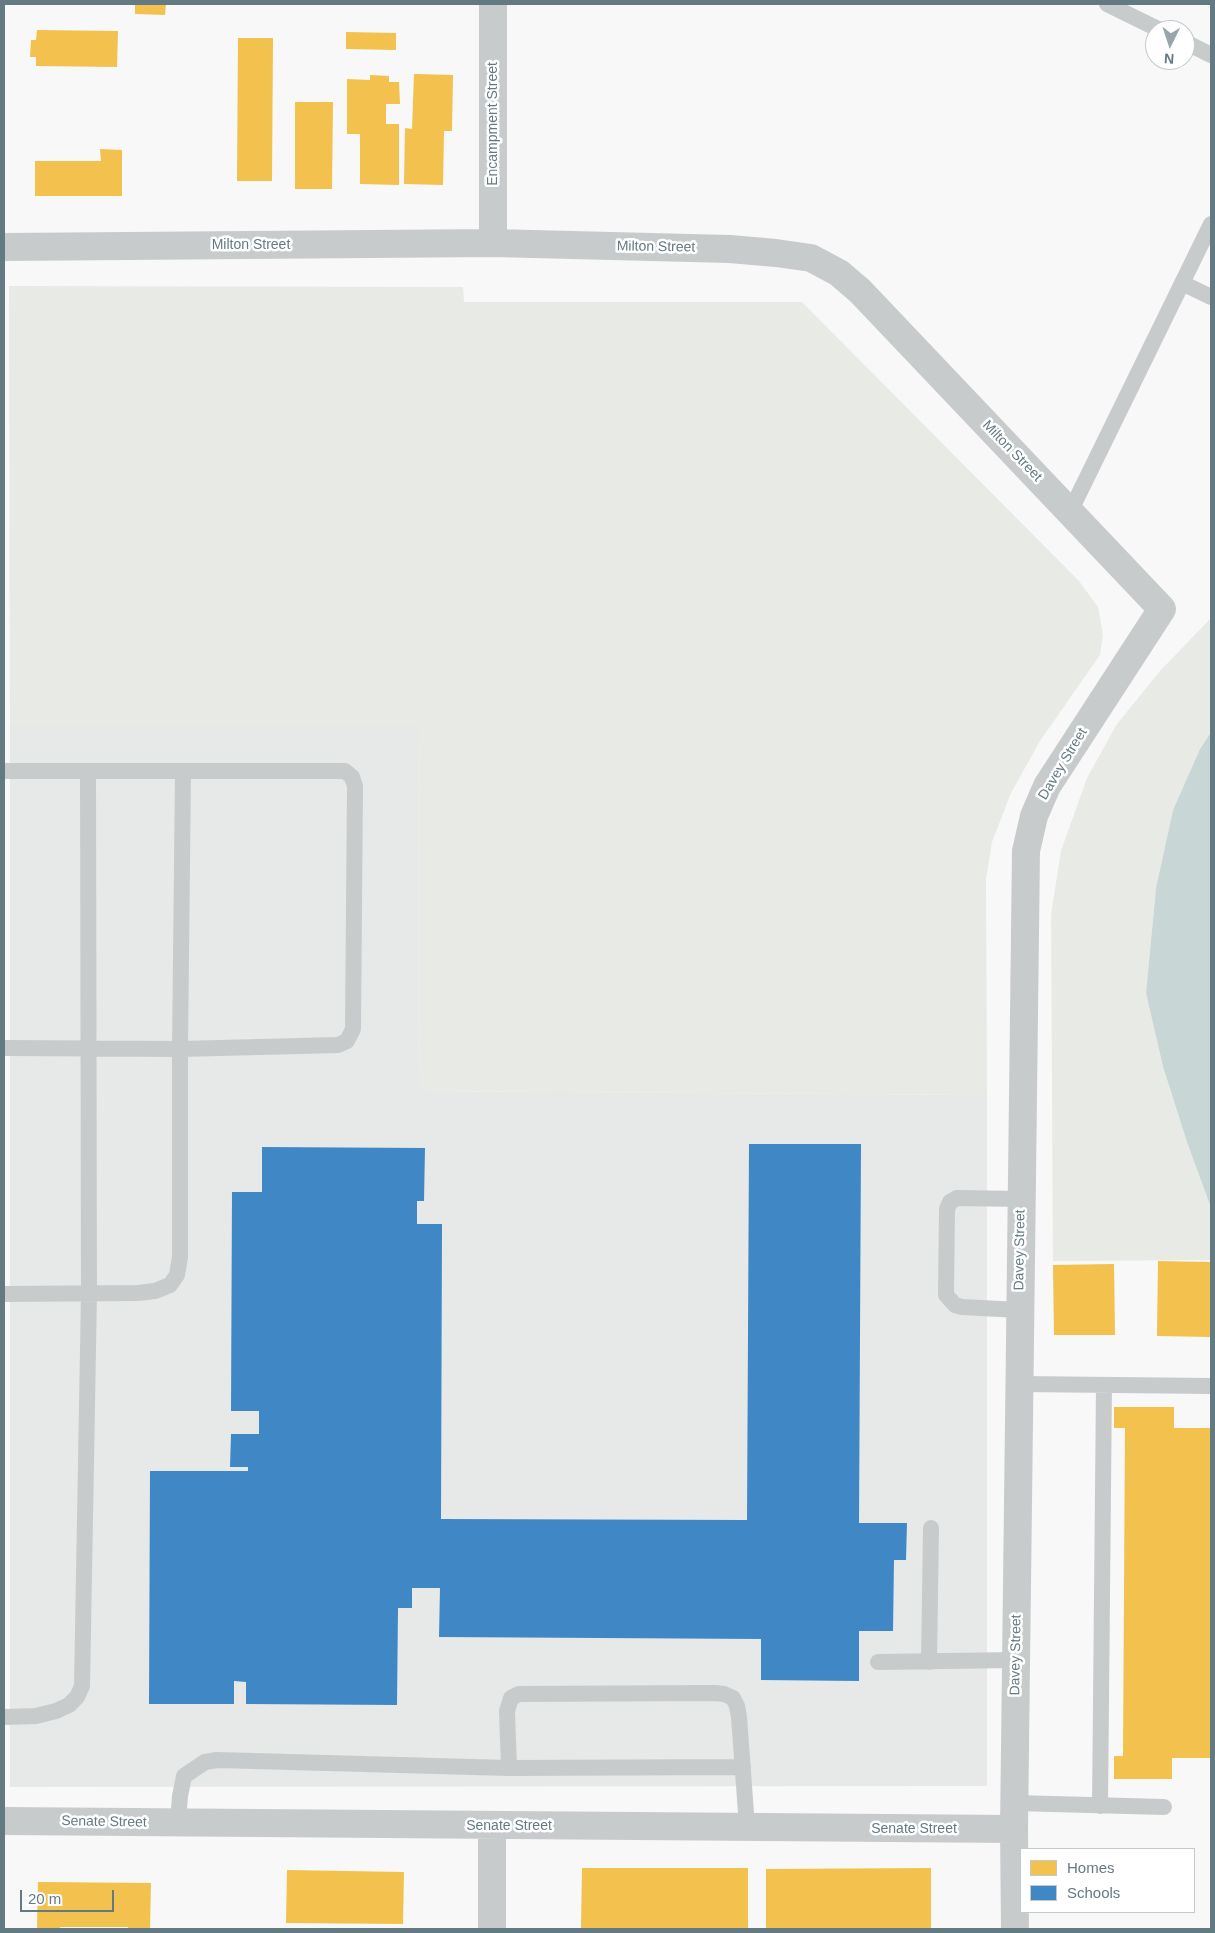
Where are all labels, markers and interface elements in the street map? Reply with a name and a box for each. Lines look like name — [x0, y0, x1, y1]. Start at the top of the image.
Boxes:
north arrow — [1145, 20, 1195, 70]
text: N — [1163, 51, 1175, 67]
street label: Encampment Street — [485, 62, 501, 186]
street label: Milton Street — [212, 237, 290, 253]
street label: Milton Street — [617, 238, 695, 256]
street label: Milton Street — [979, 417, 1045, 485]
street label: Davey Street — [1035, 725, 1091, 803]
street label: Davey Street — [1011, 1209, 1029, 1291]
street label: Davey Street — [1007, 1614, 1025, 1696]
street label: Senate Street — [61, 1813, 147, 1831]
street label: Senate Street — [466, 1818, 552, 1834]
street label: Senate Street — [871, 1821, 957, 1837]
legend — [1020, 1848, 1195, 1913]
text: Homes — [1067, 1859, 1115, 1876]
scale bar — [22, 1880, 116, 1912]
text: Schools — [1067, 1884, 1120, 1901]
text: 20 m — [28, 1890, 61, 1907]

